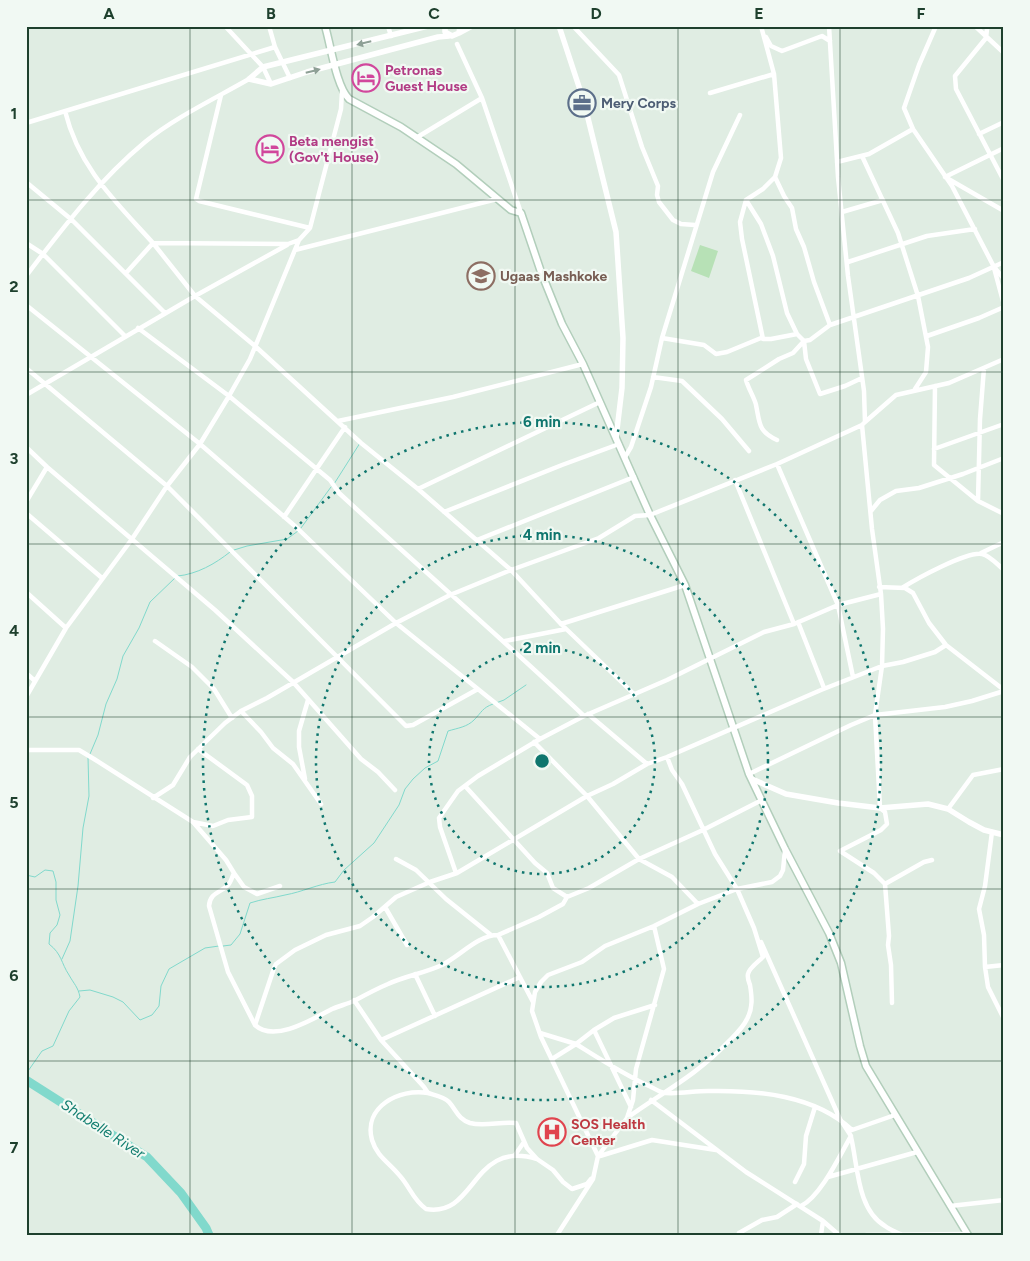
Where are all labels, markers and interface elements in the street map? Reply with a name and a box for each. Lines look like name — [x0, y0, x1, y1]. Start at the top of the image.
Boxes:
text: A — [103, 4, 115, 23]
text: B — [266, 4, 276, 23]
text: C — [428, 4, 440, 23]
text: D — [590, 4, 602, 23]
text: E — [754, 4, 764, 23]
text: F — [917, 4, 926, 23]
one-way arrow — [356, 39, 371, 47]
place label: Petronas Guest House — [385, 62, 468, 95]
hotel icon: Petronas Guest House — [351, 63, 381, 93]
one-way arrow — [305, 67, 320, 75]
office icon: Mery Corps — [567, 88, 597, 118]
place label: Mery Corps — [601, 95, 676, 112]
text: 1 — [11, 104, 17, 123]
place label: Beta mengist (Gov't House) — [289, 133, 379, 166]
hotel icon: Beta mengist (Gov't House) — [255, 134, 285, 164]
school or university icon: Ugaas Mashkoke — [466, 261, 496, 291]
place label: Ugaas Mashkoke — [500, 268, 607, 285]
text: 2 — [9, 277, 19, 296]
text: 6 min — [523, 413, 561, 431]
text: 3 — [10, 449, 19, 468]
text: 4 min — [523, 526, 561, 544]
text: 4 — [9, 621, 19, 640]
text: 2 min — [523, 639, 561, 657]
centre of rings — [533, 752, 551, 770]
text: 5 — [9, 793, 19, 812]
text: 6 — [9, 966, 19, 985]
water label: Shabelle River — [58, 1095, 149, 1163]
place label: SOS Health Center — [571, 1116, 645, 1149]
hospital icon: SOS Health Center — [537, 1117, 567, 1147]
text: 7 — [10, 1138, 19, 1157]

